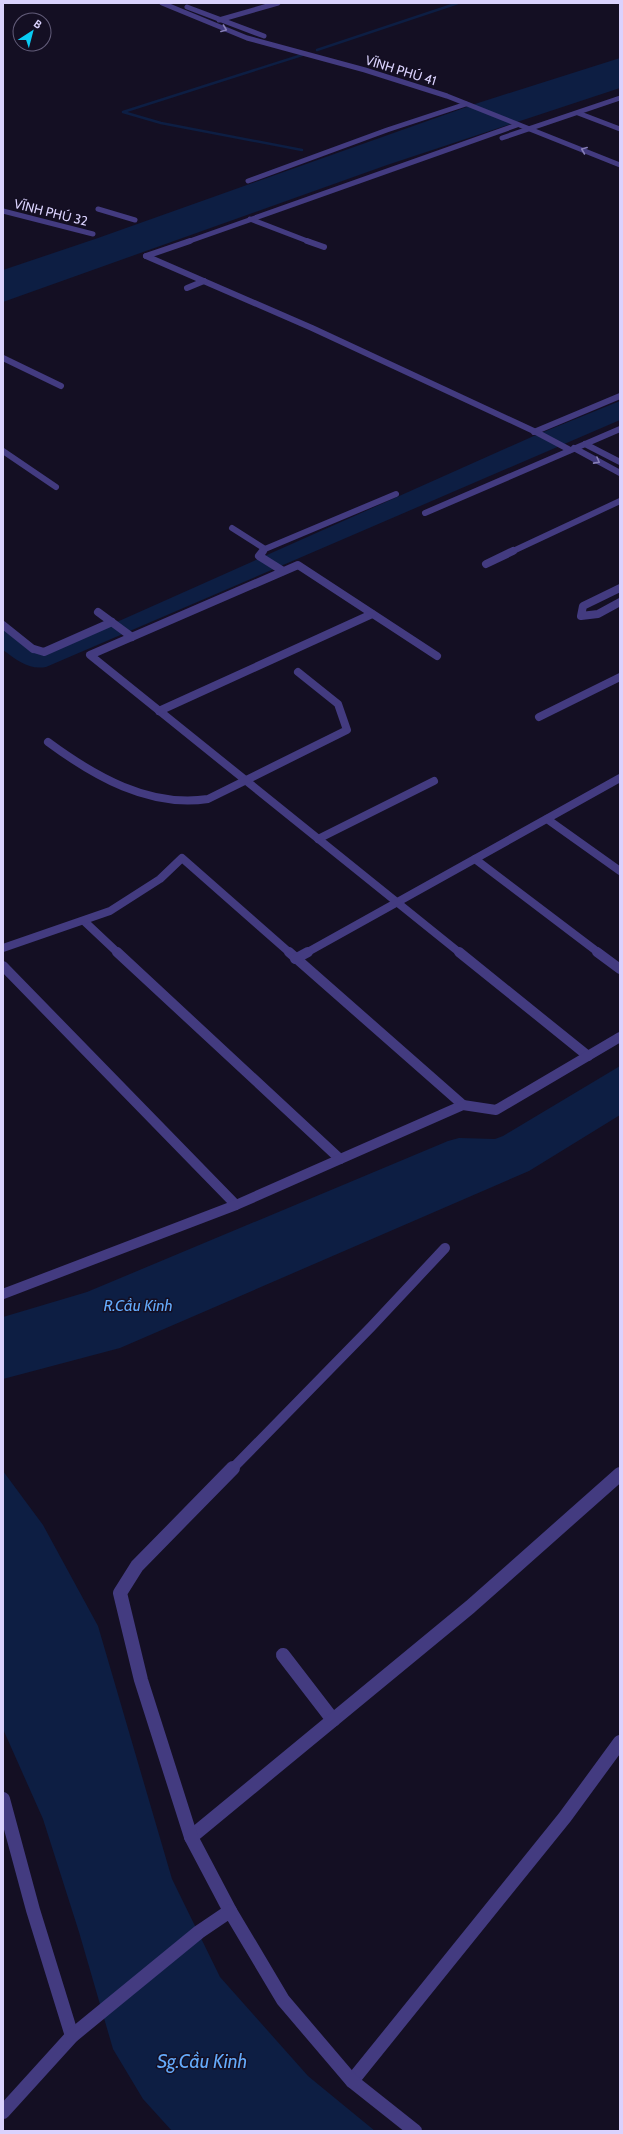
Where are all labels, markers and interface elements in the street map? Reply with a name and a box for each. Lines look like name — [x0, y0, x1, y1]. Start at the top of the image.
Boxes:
north arrow — [12, 12, 52, 52]
text: B — [31, 16, 45, 32]
one-way arrow — [220, 25, 227, 33]
street label: VĨNH PHÚ 41 — [364, 51, 439, 88]
one-way arrow — [580, 147, 588, 155]
street label: VĨNH PHÚ 32 — [13, 194, 90, 229]
one-way arrow — [593, 456, 600, 463]
water label: R.Cầu Kinh — [103, 1296, 173, 1315]
water label: Sg.Cầu Kinh — [157, 2050, 247, 2073]

